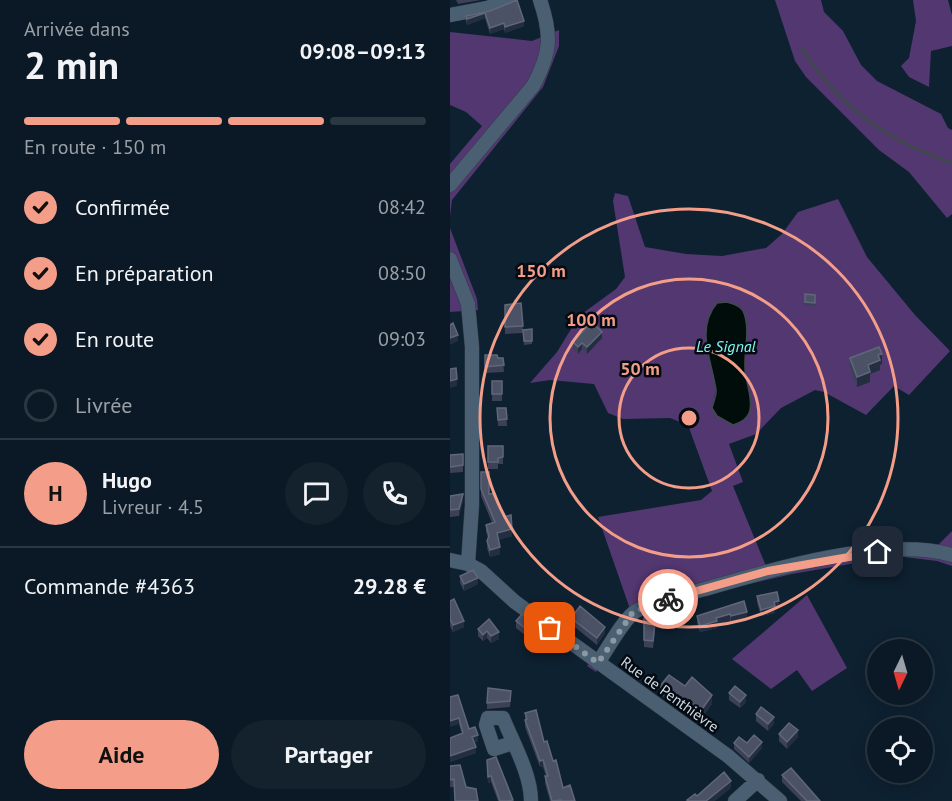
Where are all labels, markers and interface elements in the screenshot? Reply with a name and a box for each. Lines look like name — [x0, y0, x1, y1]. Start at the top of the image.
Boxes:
text: Arrivée dans — [24, 16, 130, 42]
text: 09:08–09:13 — [300, 37, 426, 65]
text: 2 min — [24, 39, 119, 90]
text: En route · 150 m — [24, 134, 166, 160]
icon: check — [24, 191, 57, 224]
text: Confirmée — [75, 193, 170, 221]
text: 08:42 — [378, 194, 426, 220]
icon: check — [24, 257, 57, 290]
text: En préparation — [75, 259, 214, 287]
text: 150 m — [516, 259, 566, 282]
text: 08:50 — [378, 260, 426, 286]
text: 100 m — [566, 308, 616, 331]
icon: check — [24, 323, 57, 356]
text: En route — [75, 325, 154, 353]
text: 09:03 — [378, 326, 426, 352]
water label: Le Signal — [696, 336, 757, 356]
text: 50 m — [620, 357, 660, 380]
text: Livrée — [75, 391, 132, 419]
centre of rings — [679, 408, 699, 428]
button: chat — [285, 462, 348, 525]
button: phone — [363, 462, 426, 525]
text: Hugo — [102, 466, 152, 494]
text: H — [48, 479, 63, 507]
text: Livreur · 4.5 — [102, 494, 204, 520]
pin — [852, 526, 903, 577]
icon: home — [861, 535, 894, 568]
courier — [638, 569, 698, 629]
text: Commande #4363 — [24, 572, 195, 600]
text: 29.28 € — [353, 572, 426, 600]
icon: bike — [652, 583, 685, 616]
pin — [524, 602, 575, 653]
icon: bag — [533, 611, 566, 644]
north arrow — [867, 639, 933, 705]
map controls — [867, 639, 933, 783]
street label: Rue de Penthièvre — [617, 652, 723, 736]
button: locate — [867, 717, 933, 783]
button: Aide — [24, 720, 219, 789]
button: Partager — [231, 720, 426, 789]

